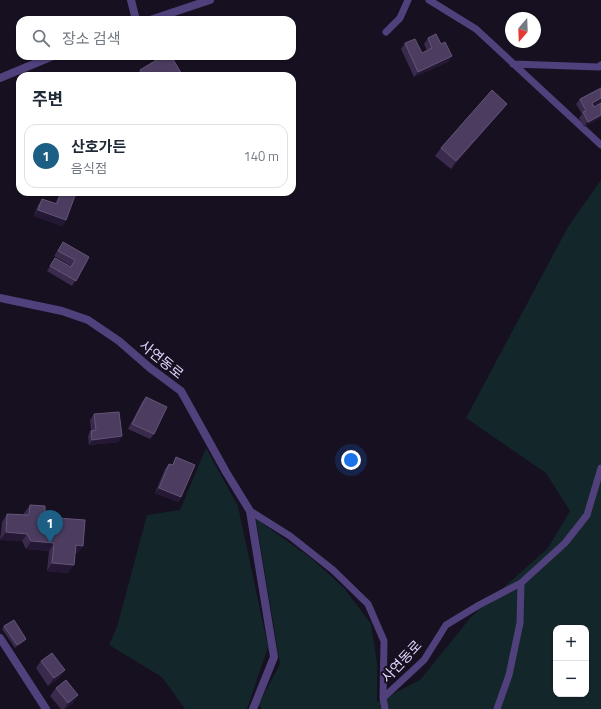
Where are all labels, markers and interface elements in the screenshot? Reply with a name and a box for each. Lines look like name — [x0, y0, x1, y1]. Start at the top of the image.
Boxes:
north arrow — [505, 12, 541, 48]
search box — [16, 16, 296, 60]
icon: search — [30, 27, 52, 49]
text: 장소 검색 — [62, 27, 121, 50]
text: 주변 — [32, 86, 63, 112]
text: 산호가든 — [71, 135, 126, 158]
text: 1 — [42, 146, 50, 166]
text: 140 m — [243, 146, 279, 166]
text: 음식점 — [71, 158, 107, 178]
street label: 사연동로 — [135, 335, 189, 383]
your location — [341, 450, 361, 470]
pin: 1 — [37, 510, 63, 543]
map controls — [553, 625, 589, 697]
button: + — [553, 625, 589, 661]
street label: 사연동로 — [376, 635, 426, 687]
button: − — [553, 661, 589, 697]

